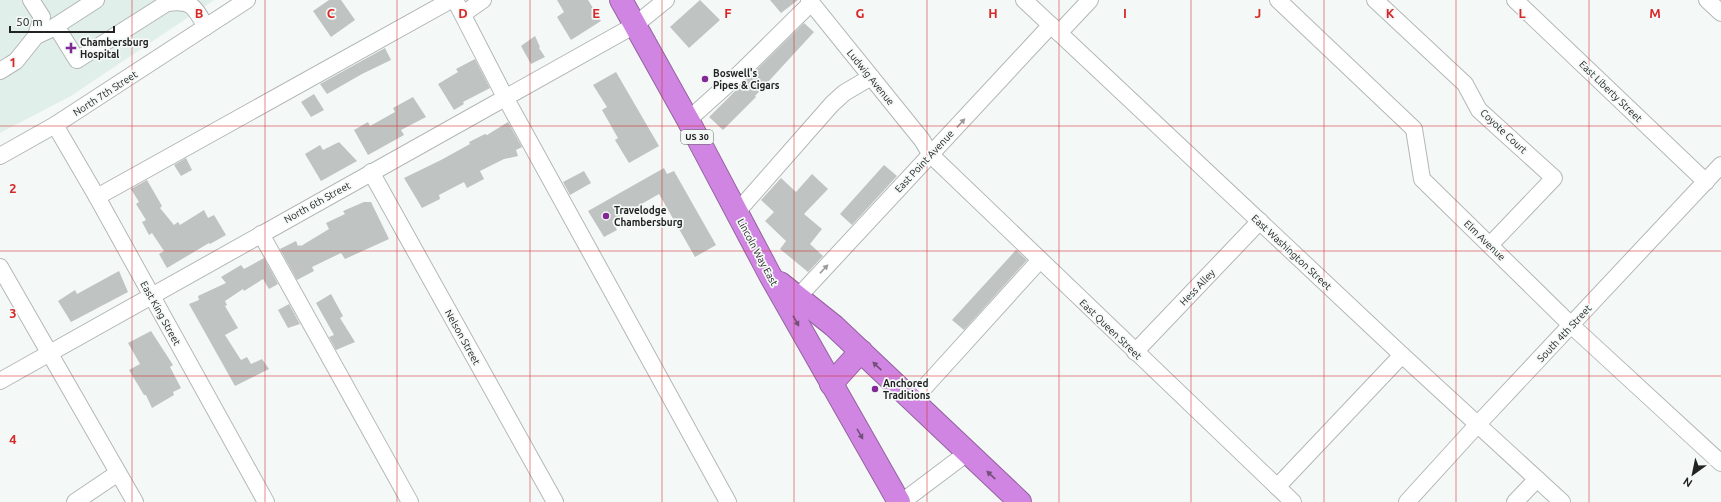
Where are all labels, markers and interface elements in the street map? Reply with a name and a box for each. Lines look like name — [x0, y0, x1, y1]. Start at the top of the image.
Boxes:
text: B — [195, 6, 204, 20]
text: C — [327, 6, 336, 20]
text: D — [458, 6, 468, 20]
text: E — [592, 6, 600, 20]
text: F — [724, 6, 732, 20]
text: G — [856, 6, 865, 20]
text: H — [988, 6, 998, 20]
text: I — [1123, 6, 1127, 20]
text: J — [1255, 6, 1261, 20]
text: K — [1386, 6, 1395, 20]
text: L — [1518, 6, 1526, 20]
text: M — [1649, 6, 1661, 20]
scale bar — [10, 8, 114, 34]
text: 50 m — [16, 15, 43, 28]
place label: Chambersburg Hospital — [80, 37, 149, 60]
marker: Chambersburg Hospital — [65, 42, 77, 54]
street label: Ludwig Avenue — [845, 47, 896, 107]
text: 1 — [9, 55, 17, 69]
street label: East Liberty Street — [1577, 59, 1644, 124]
place label: Boswell's Pipes & Cigars — [713, 68, 780, 91]
street label: North 7th Street — [71, 69, 139, 118]
marker: Boswell's Pipes & Cigars — [700, 74, 710, 84]
street label: Coyote Court — [1478, 107, 1529, 156]
one-way arrow — [956, 117, 965, 128]
street label: East Point Avenue — [893, 128, 956, 195]
road number: US 30 — [681, 130, 713, 144]
street label: North 6th Street — [282, 180, 352, 225]
text: 2 — [9, 181, 17, 195]
place label: Travelodge Chambersburg — [614, 205, 683, 228]
marker: Travelodge Chambersburg — [601, 211, 611, 221]
street label: East Washington Street — [1249, 212, 1334, 292]
street label: Lincoln Way East — [735, 217, 780, 288]
street label: Elm Avenue — [1462, 218, 1507, 263]
one-way arrow — [819, 264, 829, 274]
street label: Hess Alley — [1178, 267, 1217, 308]
street label: East King Street — [138, 279, 183, 347]
street label: East Queen Street — [1077, 297, 1144, 362]
street label: South 4th Street — [1535, 302, 1594, 364]
text: 3 — [9, 306, 17, 320]
street label: Nelson Street — [443, 308, 482, 367]
one-way arrow — [793, 315, 800, 327]
one-way arrow — [872, 362, 882, 371]
place label: Anchored Traditions — [883, 378, 931, 401]
marker: Anchored Traditions — [870, 384, 880, 394]
one-way arrow — [857, 429, 864, 440]
text: 4 — [9, 432, 17, 446]
north arrow — [1673, 454, 1713, 494]
one-way arrow — [986, 471, 997, 480]
text: N — [1681, 475, 1694, 490]

